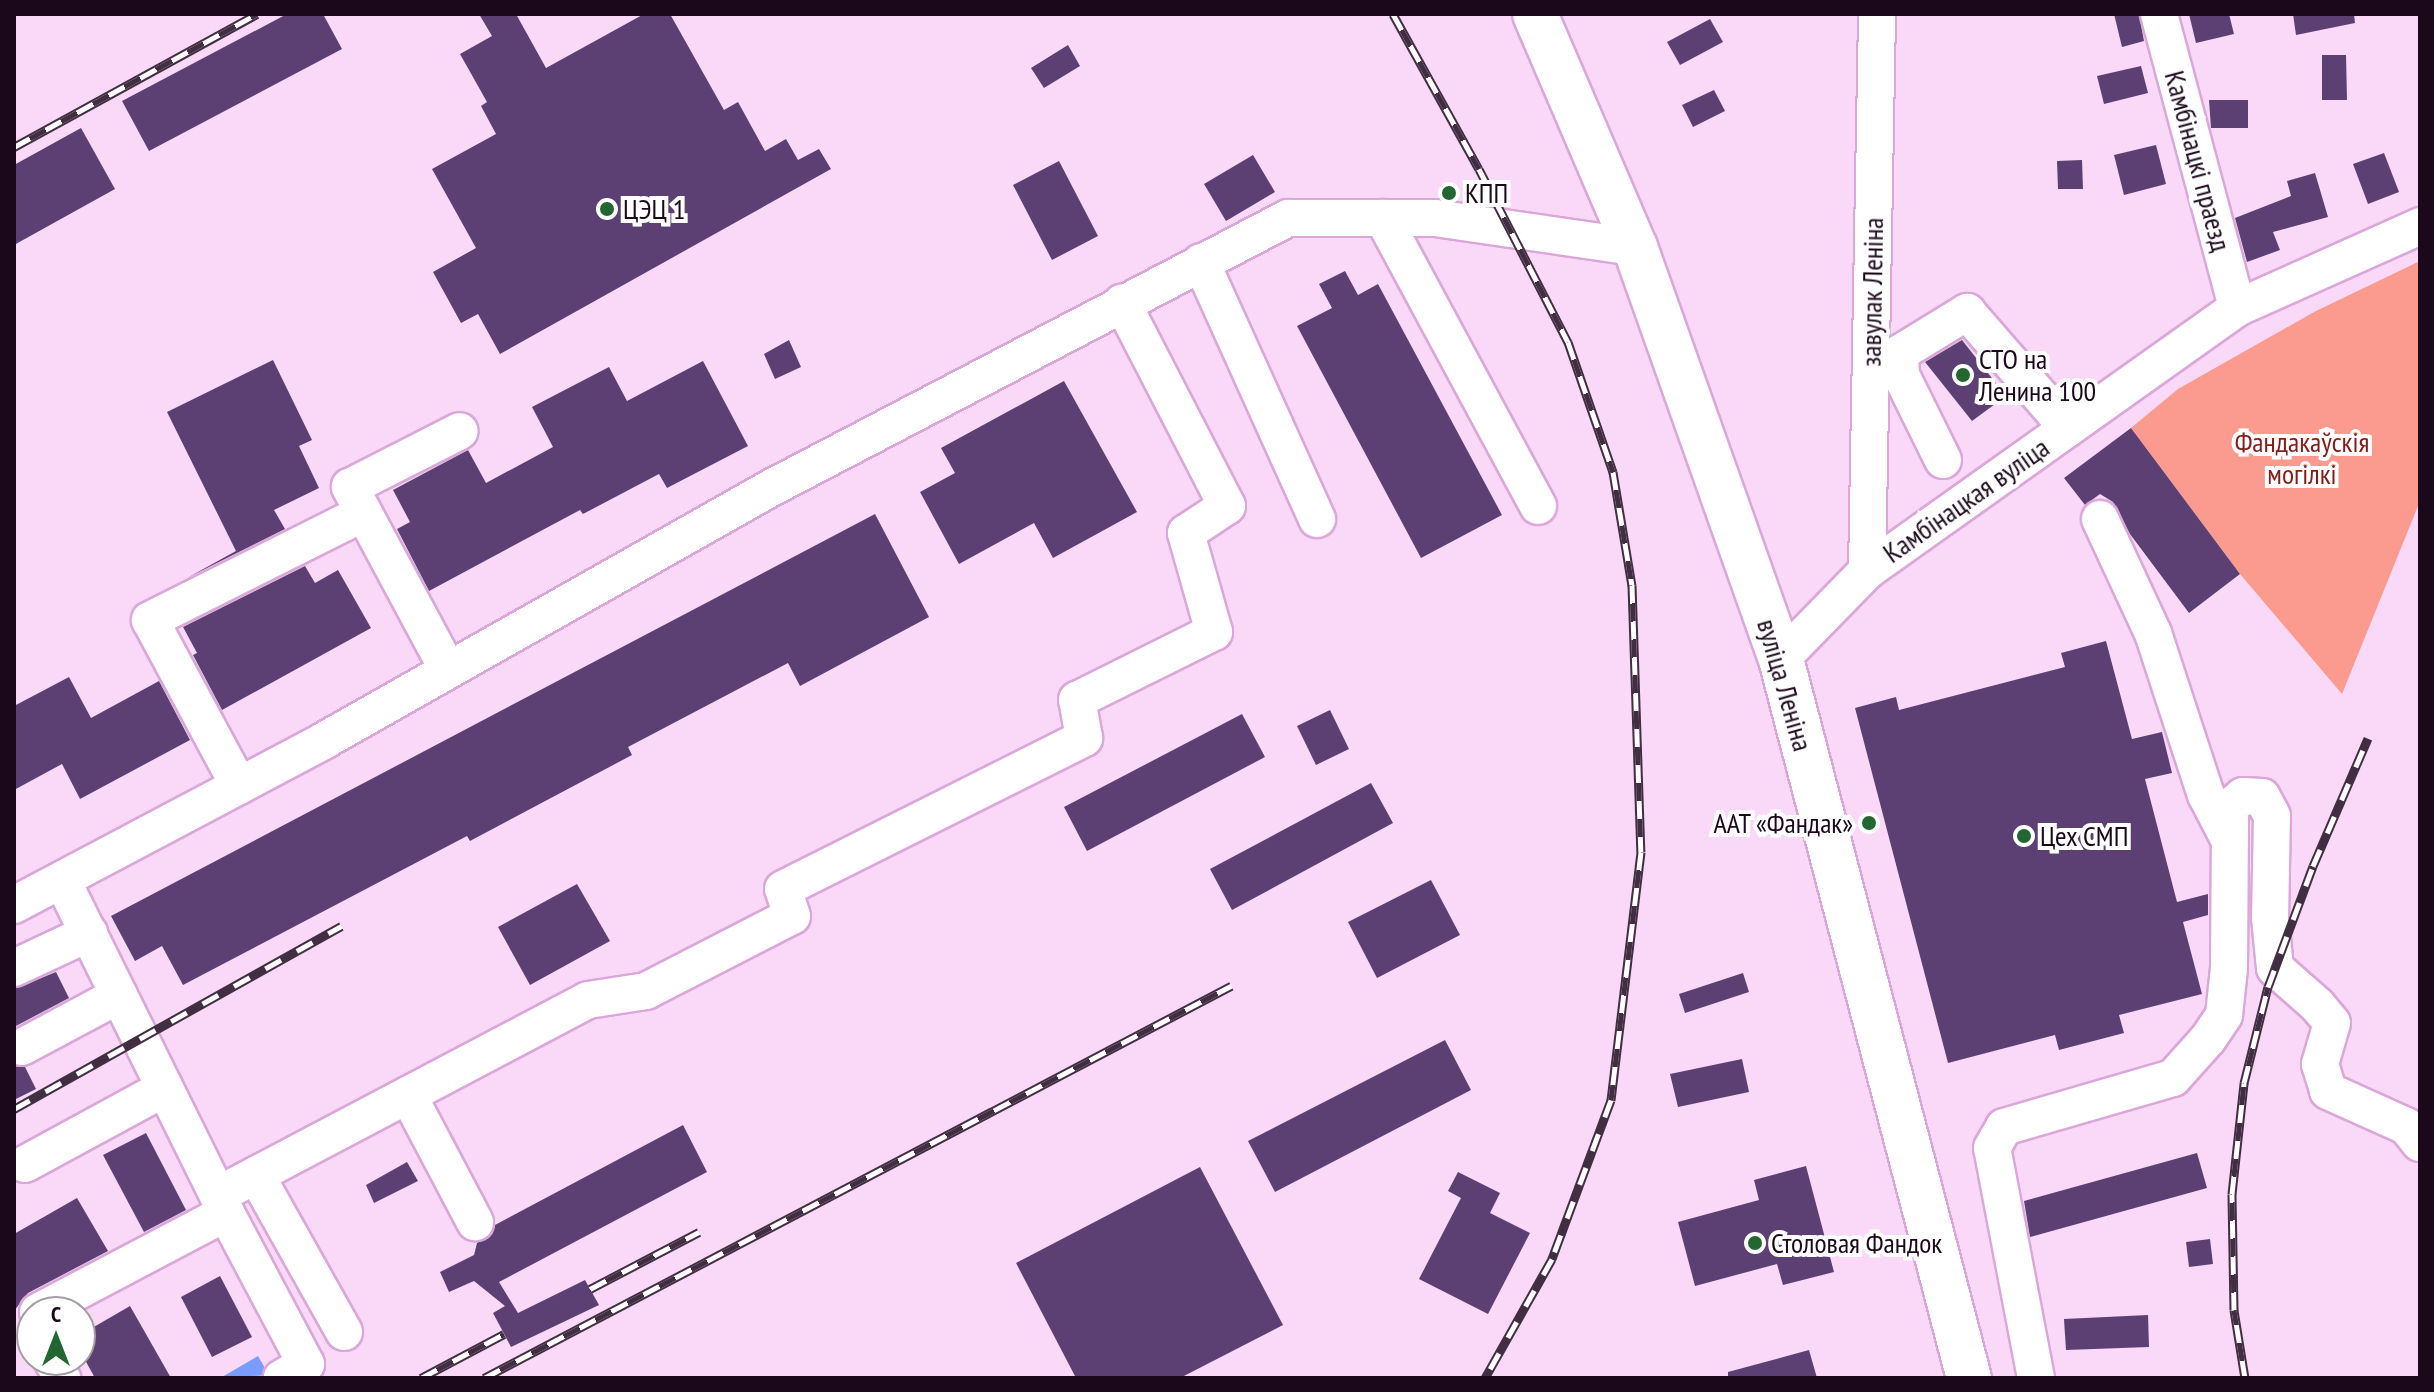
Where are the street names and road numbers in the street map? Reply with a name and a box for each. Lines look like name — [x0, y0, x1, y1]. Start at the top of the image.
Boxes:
street label: Камбінацкі праезд — [2158, 67, 2238, 255]
street label: завулак Леніна — [1854, 217, 1890, 367]
street label: Камбінацкая вуліца — [1877, 430, 2055, 570]
street label: вуліца Леніна — [1750, 615, 1820, 755]

